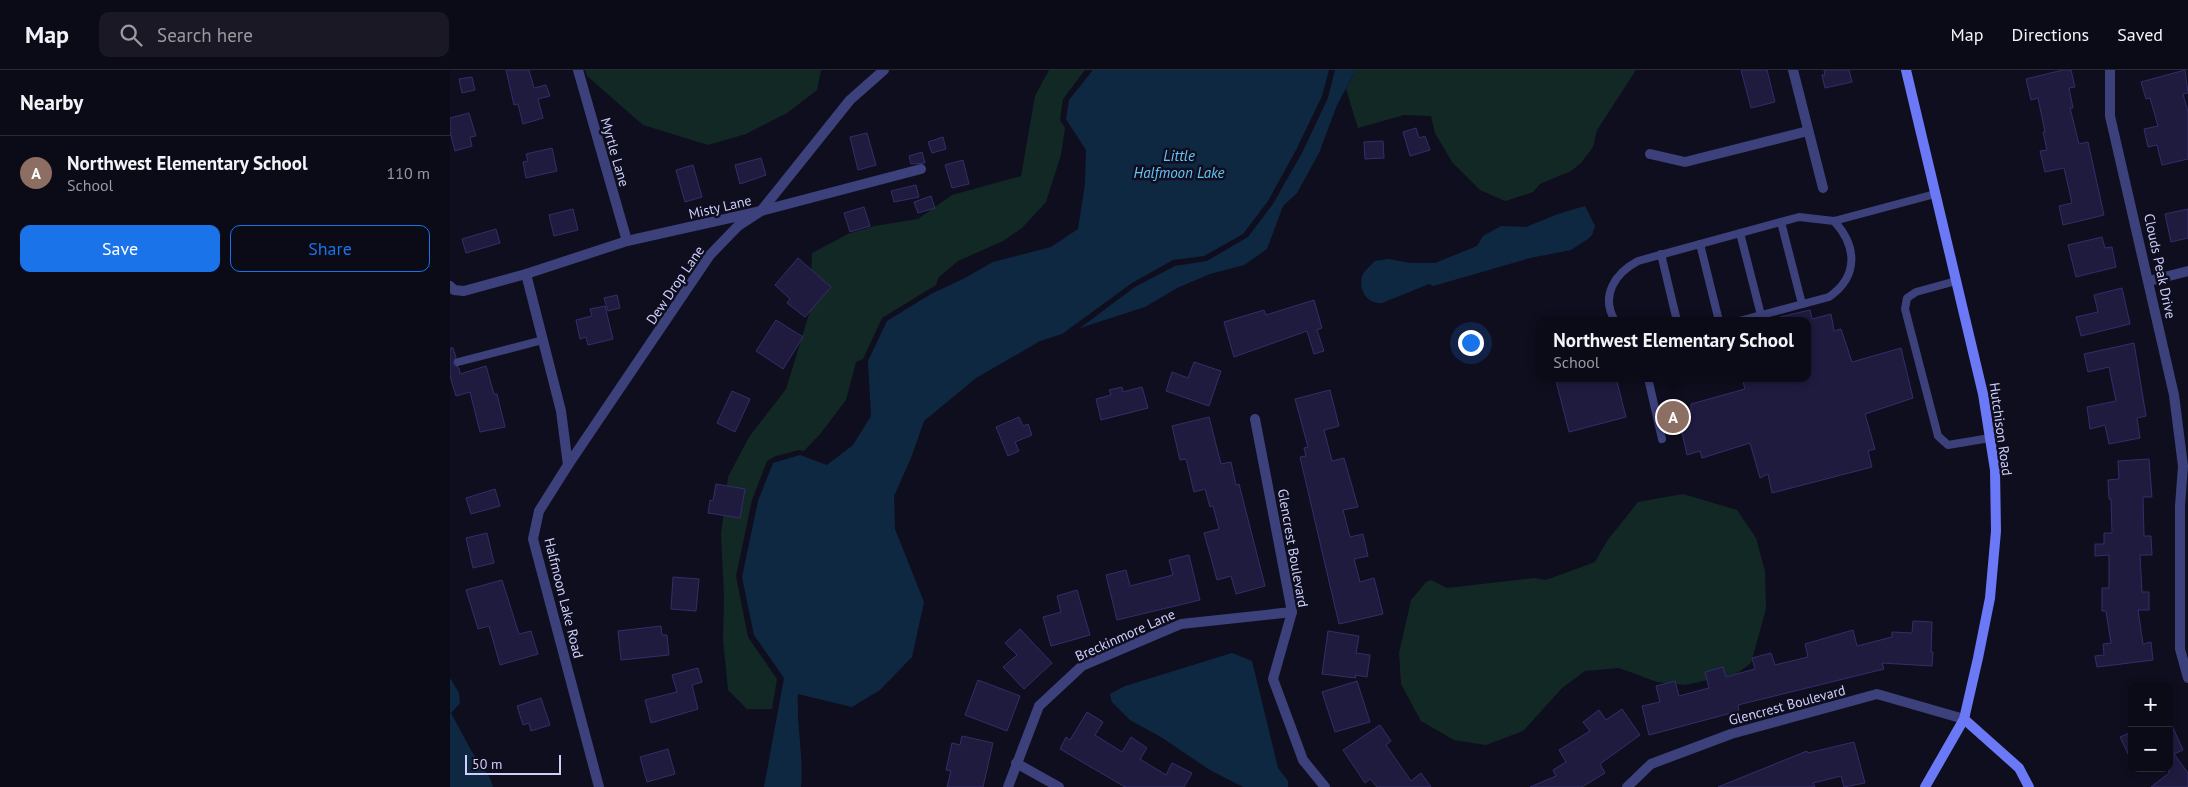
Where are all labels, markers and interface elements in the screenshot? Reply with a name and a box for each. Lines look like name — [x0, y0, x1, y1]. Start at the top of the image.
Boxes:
search box — [99, 12, 449, 57]
text: Map — [25, 19, 69, 50]
icon: search — [117, 21, 145, 49]
text: Search here — [157, 23, 253, 47]
text: Map — [1951, 23, 1983, 46]
text: Directions — [2011, 23, 2089, 46]
text: Saved — [2117, 23, 2163, 46]
text: Nearby — [20, 89, 83, 116]
street label: Myrtle Lane — [597, 115, 633, 189]
water label: Little Halfmoon Lake — [1134, 146, 1224, 182]
text: Northwest Elementary School — [67, 151, 308, 175]
text: A — [31, 163, 41, 183]
text: 110 m — [387, 163, 430, 183]
text: School — [67, 175, 113, 195]
street label: Misty Lane — [687, 191, 753, 223]
street label: Clouds Peak Drive — [2140, 212, 2180, 320]
button: Save — [20, 225, 220, 272]
button: Share — [230, 225, 430, 272]
street label: Dew Drop Lane — [642, 242, 708, 328]
popup — [1536, 317, 1811, 382]
text: Northwest Elementary School — [1553, 328, 1794, 352]
your location — [1458, 330, 1484, 356]
text: School — [1553, 352, 1600, 372]
street label: Hutchison Road — [1986, 381, 2016, 477]
pin: A — [1657, 398, 1689, 436]
street label: Glencrest Boulevard — [1274, 487, 1312, 609]
street label: Halfmoon Lake Road — [540, 536, 588, 660]
street label: Breckinmore Lane — [1072, 605, 1178, 665]
street label: Glencrest Boulevard — [1727, 681, 1847, 729]
map controls — [2128, 682, 2173, 772]
button: + — [2128, 682, 2173, 727]
button: − — [2128, 727, 2173, 772]
scale bar — [465, 752, 561, 775]
text: 50 m — [472, 755, 502, 773]

